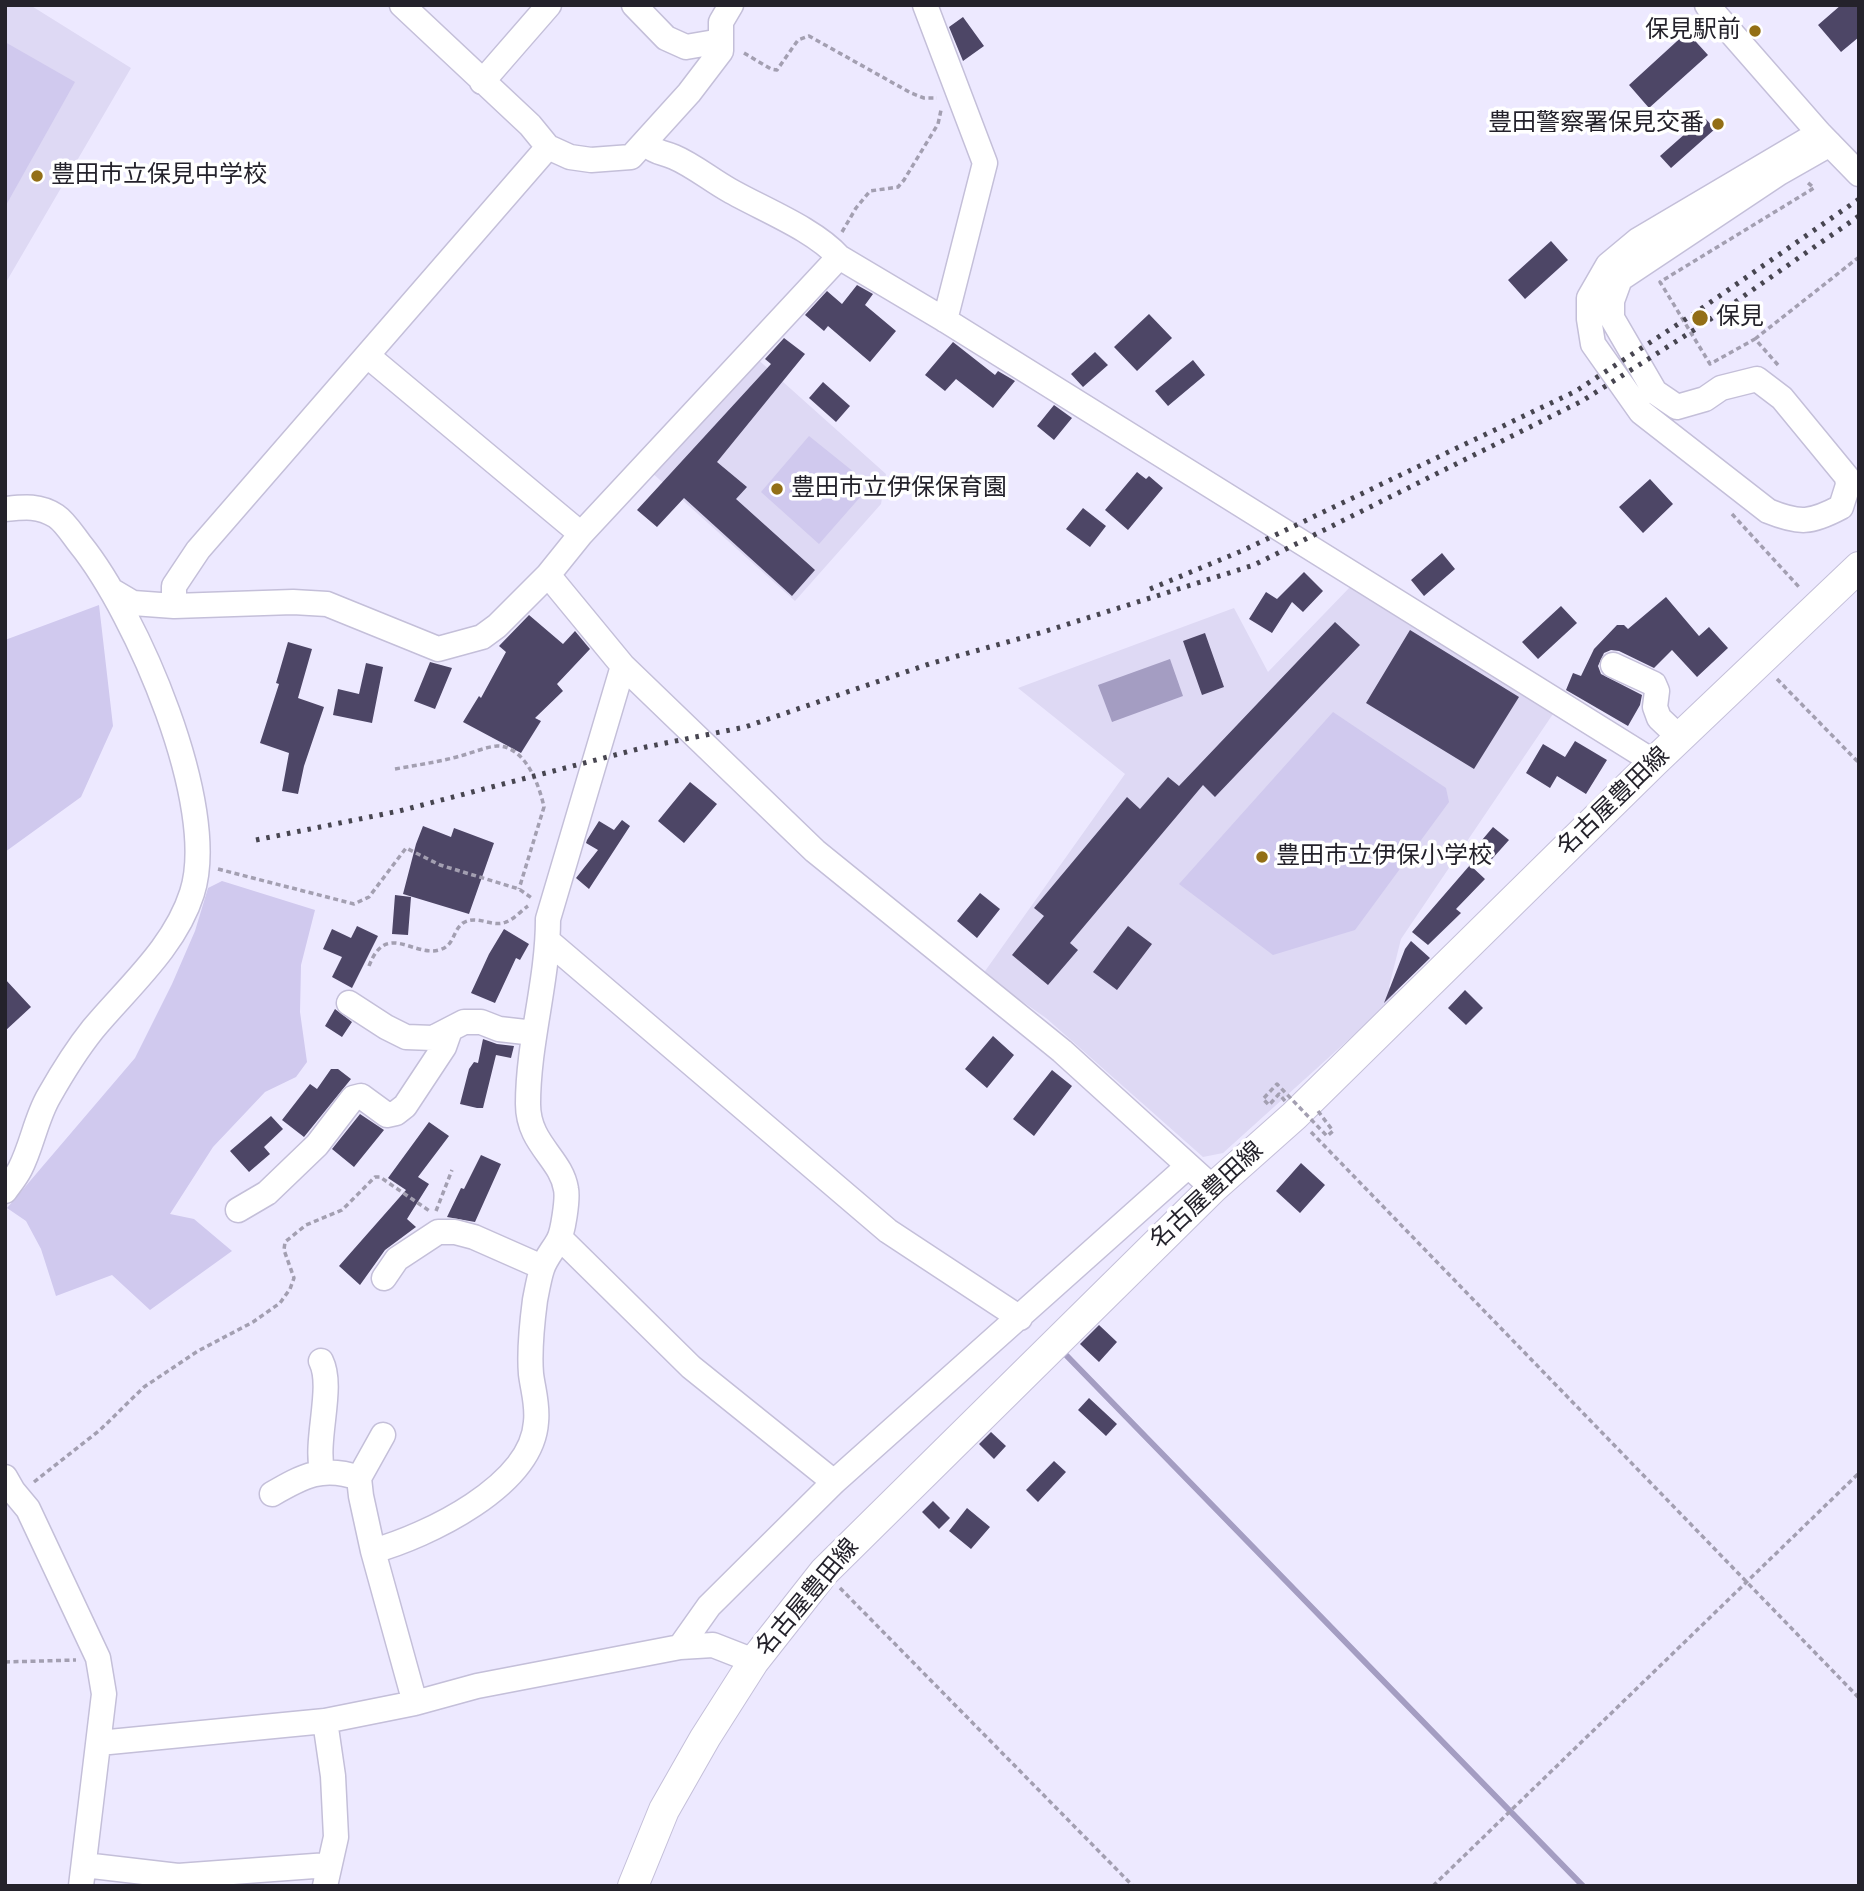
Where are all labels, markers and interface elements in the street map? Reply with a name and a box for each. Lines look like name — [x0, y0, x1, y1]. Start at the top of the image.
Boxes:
place label: 保見駅前 — [1645, 17, 1741, 45]
marker: 保見駅前 — [1747, 23, 1763, 39]
place label: 豊田警察署保見交番 — [1488, 110, 1704, 138]
marker: 豊田警察署保見交番 — [1710, 116, 1726, 132]
place label: 豊田市立保見中学校 — [51, 162, 267, 190]
marker: 豊田市立保見中学校 — [29, 168, 45, 184]
place label: 保見 — [1716, 304, 1764, 332]
marker: 保見 — [1690, 308, 1710, 328]
place label: 豊田市立伊保保育園 — [791, 475, 1007, 503]
marker: 豊田市立伊保保育園 — [769, 481, 785, 497]
street label: 名古屋豊田線 — [1552, 742, 1676, 862]
place label: 豊田市立伊保小学校 — [1276, 843, 1492, 871]
marker: 豊田市立伊保小学校 — [1254, 849, 1270, 865]
street label: 名古屋豊田線 — [1145, 1136, 1269, 1256]
street label: 名古屋豊田線 — [751, 1534, 865, 1662]

